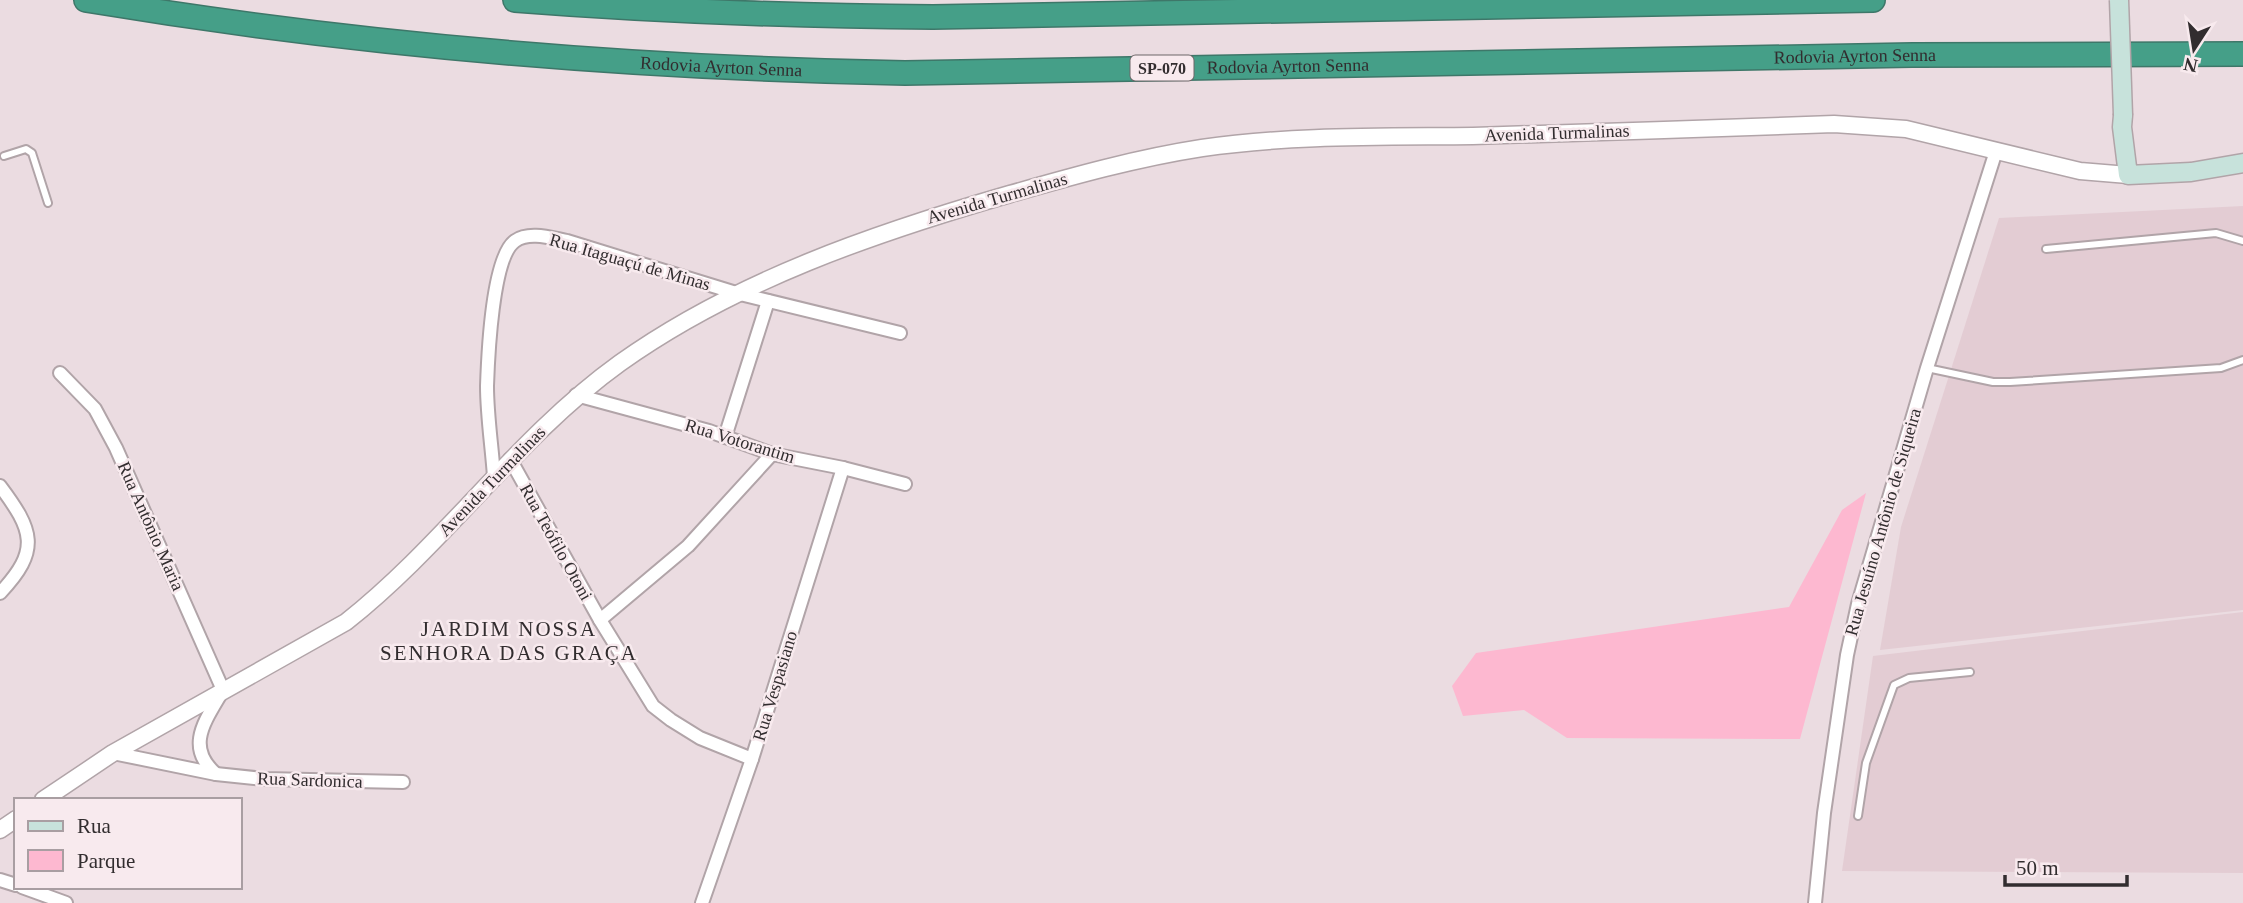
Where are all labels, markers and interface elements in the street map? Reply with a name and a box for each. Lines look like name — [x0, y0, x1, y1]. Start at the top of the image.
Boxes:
north arrow — [2159, 14, 2229, 84]
street label: Rodovia Ayrton Senna — [1773, 45, 1936, 67]
street label: Rodovia Ayrton Senna — [639, 52, 803, 80]
text: N — [2181, 53, 2199, 77]
road number: SP-070 — [1130, 55, 1194, 80]
street label: Rodovia Ayrton Senna — [1207, 55, 1369, 78]
street label: Avenida Turmalinas — [1484, 120, 1630, 146]
street label: Avenida Turmalinas — [924, 168, 1070, 228]
street label: Rua Itaguaçú de Minas — [547, 229, 713, 295]
street label: Rua Jesuíno Antônio de Siqueira — [1841, 406, 1925, 638]
street label: Rua Votorantim — [683, 415, 797, 467]
street label: Avenida Turmalinas — [434, 422, 550, 540]
street label: Rua Antônio Maria — [114, 458, 188, 594]
street label: Rua Teófilo Otoni — [516, 480, 596, 604]
district label: JARDIM NOSSA SENHORA DAS GRAÇA — [380, 617, 638, 665]
street label: Rua Vespasiano — [749, 628, 801, 744]
street label: Rua Sardonica — [257, 768, 363, 792]
legend — [14, 798, 242, 889]
text: Rua — [77, 814, 112, 838]
scale bar — [2005, 844, 2128, 888]
text: Parque — [77, 849, 135, 873]
text: 50 m — [2016, 856, 2059, 880]

